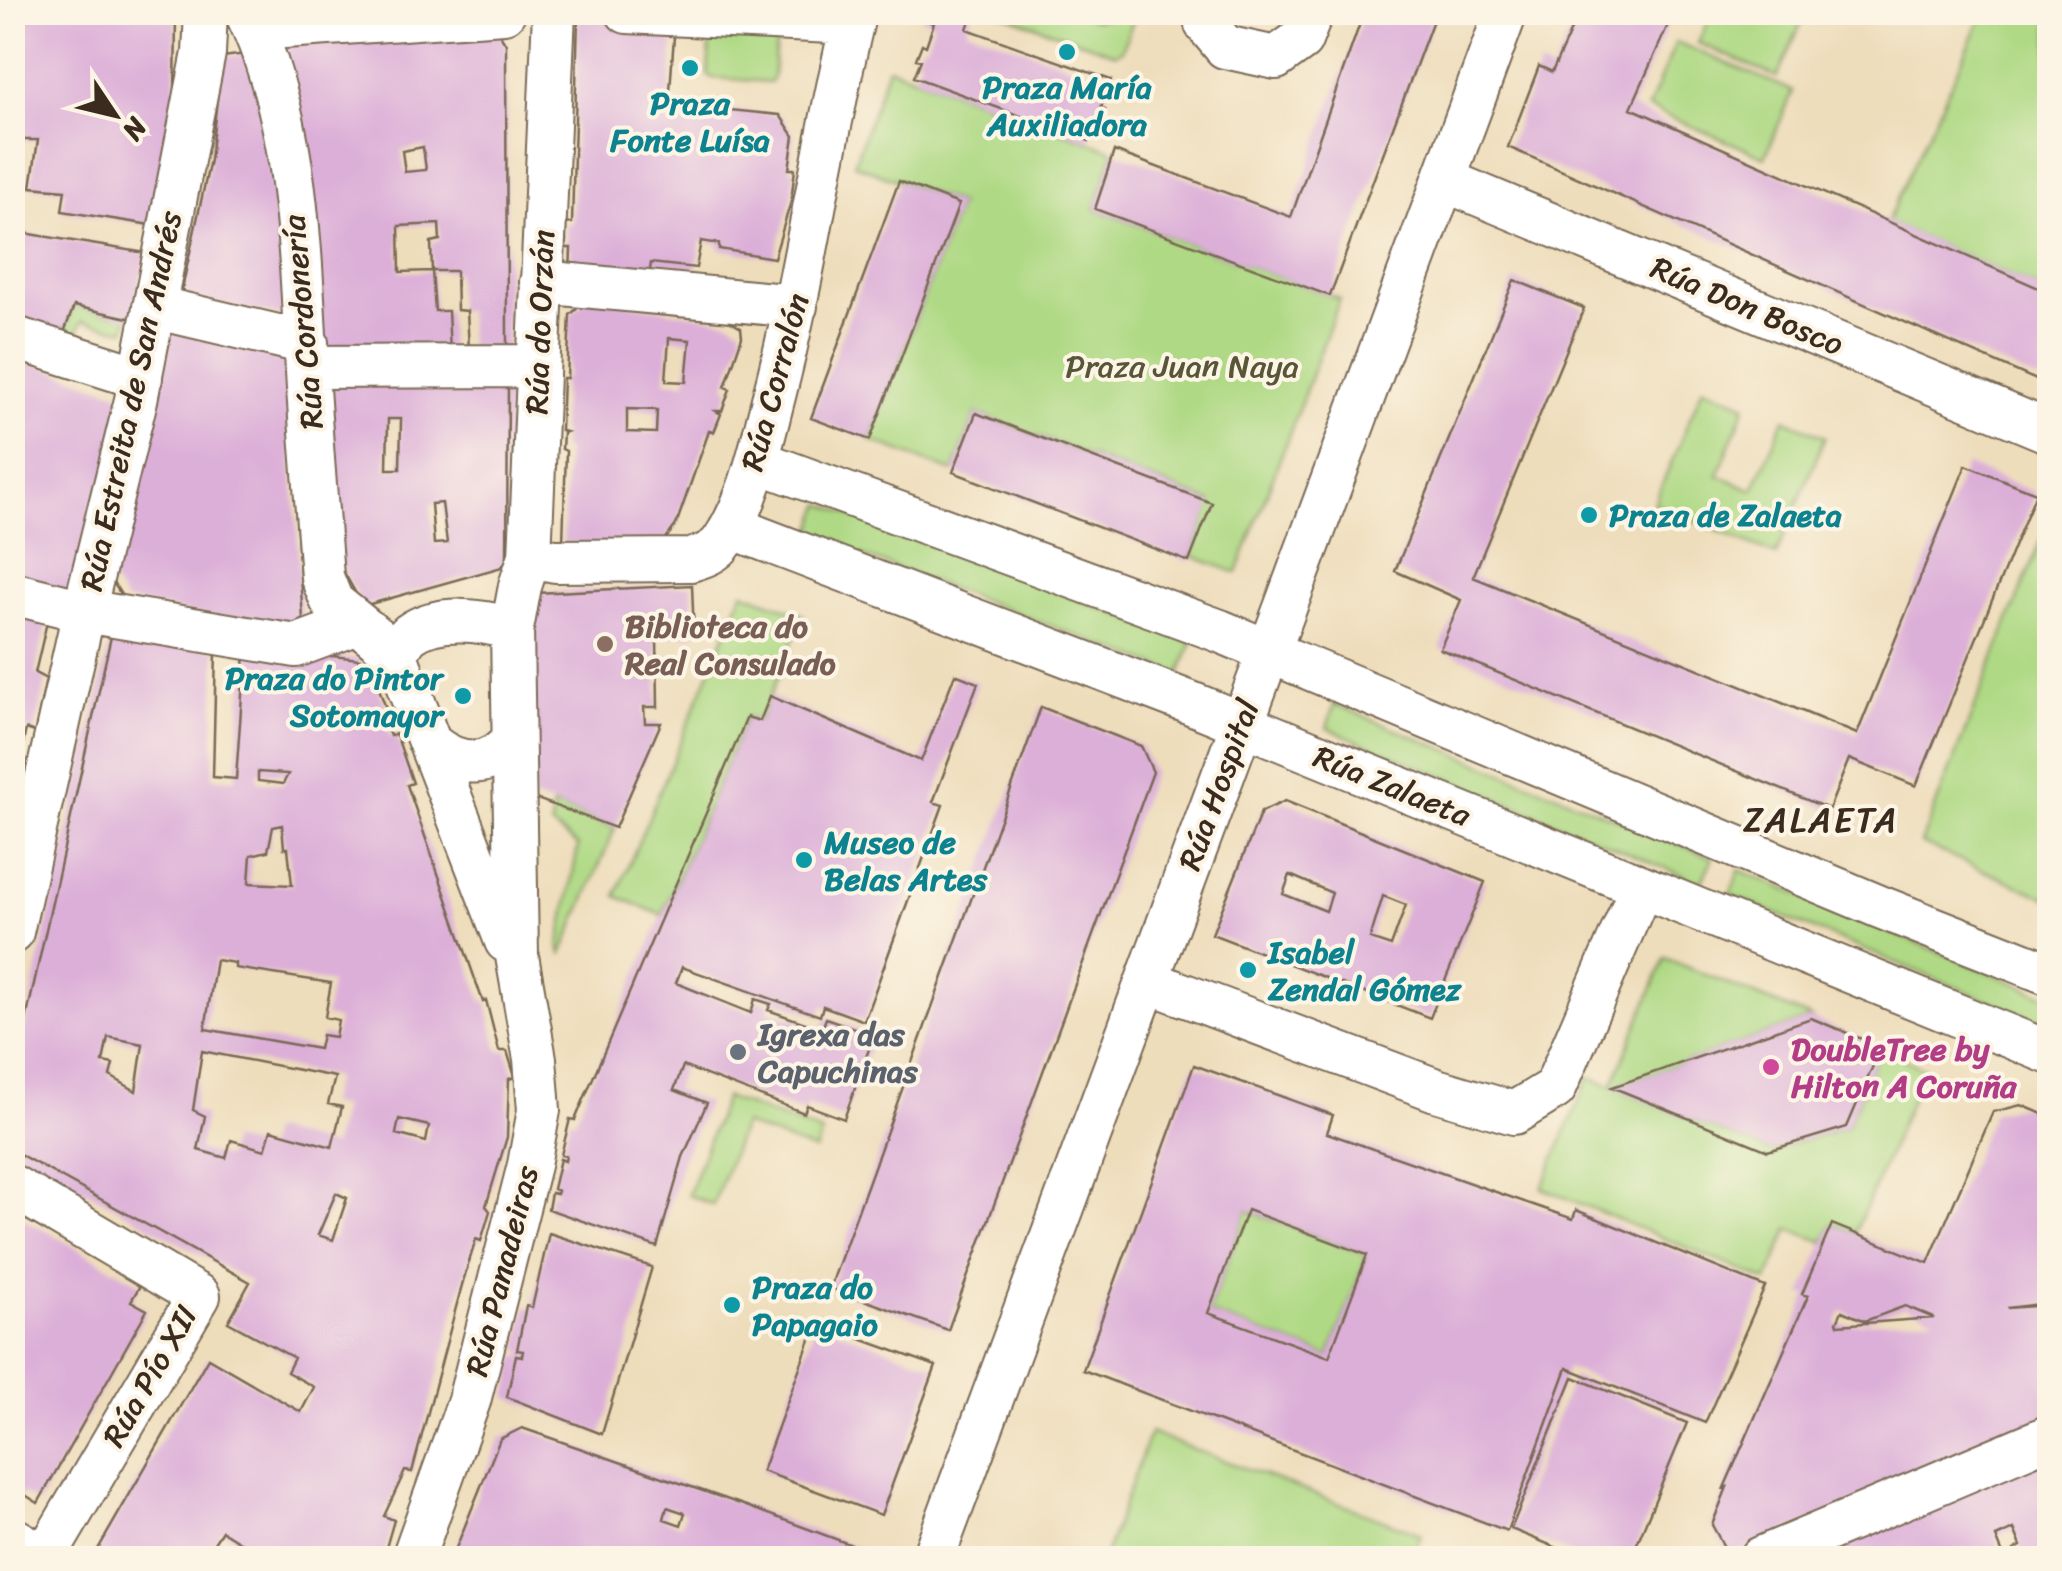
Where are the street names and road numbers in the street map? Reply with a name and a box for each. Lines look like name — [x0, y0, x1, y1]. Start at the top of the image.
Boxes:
street label: Rúa Estreita de San Andrés — [63, 205, 199, 596]
street label: Rúa Cordonería — [265, 212, 341, 432]
street label: Rúa do Orzán — [508, 229, 572, 415]
street label: Rúa Don Bosco — [1641, 240, 1853, 372]
street label: Rúa Corralón — [724, 287, 826, 477]
street label: Rúa Hospital — [1162, 691, 1277, 879]
street label: Rúa Zalaeta — [1305, 729, 1480, 844]
street label: Rúa Panadeiras — [448, 1159, 556, 1382]
street label: Rúa Pío XII — [86, 1294, 214, 1458]

